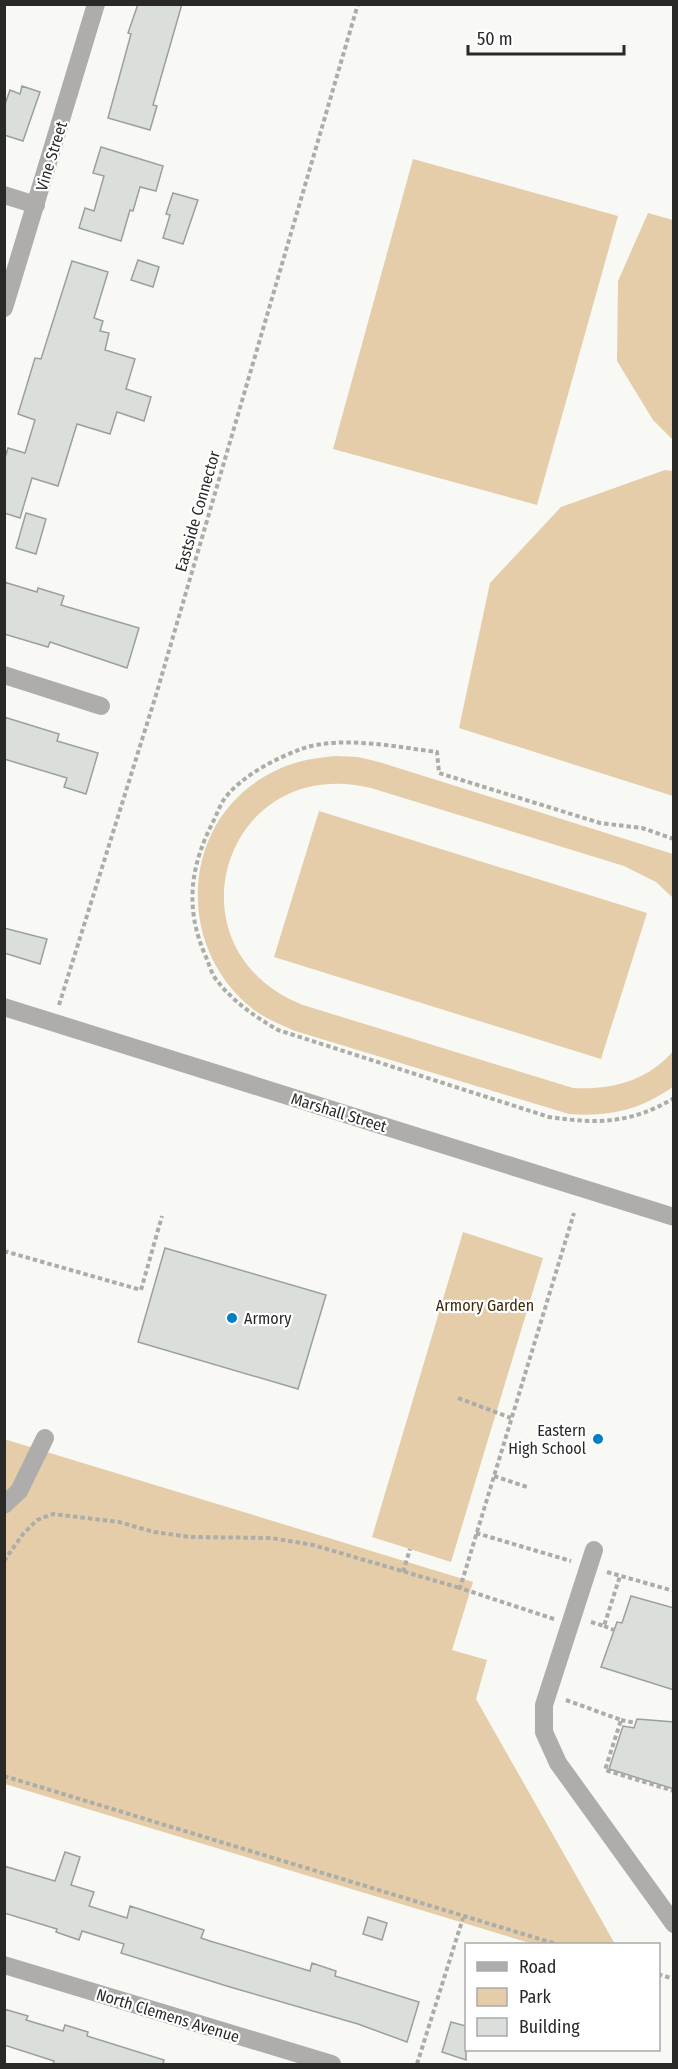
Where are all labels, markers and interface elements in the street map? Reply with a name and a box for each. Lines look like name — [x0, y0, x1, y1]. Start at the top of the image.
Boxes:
scale bar — [468, 18, 624, 56]
text: 50 m — [477, 28, 513, 50]
street label: Vine Street — [32, 118, 71, 193]
street label: Eastside Connector — [171, 448, 224, 574]
street label: Marshall Street — [289, 1089, 390, 1136]
park label: Armory Garden — [436, 1296, 534, 1315]
place label: Armory — [244, 1309, 292, 1328]
marker: Armory — [225, 1311, 239, 1325]
place label: Eastern High School — [508, 1421, 586, 1458]
marker: Eastern High School — [591, 1432, 605, 1446]
legend — [465, 1943, 660, 2051]
text: Road — [519, 1956, 556, 1978]
street label: North Clemens Avenue — [94, 1985, 242, 2046]
text: Park — [519, 1986, 552, 2008]
text: Building — [519, 2016, 580, 2038]

